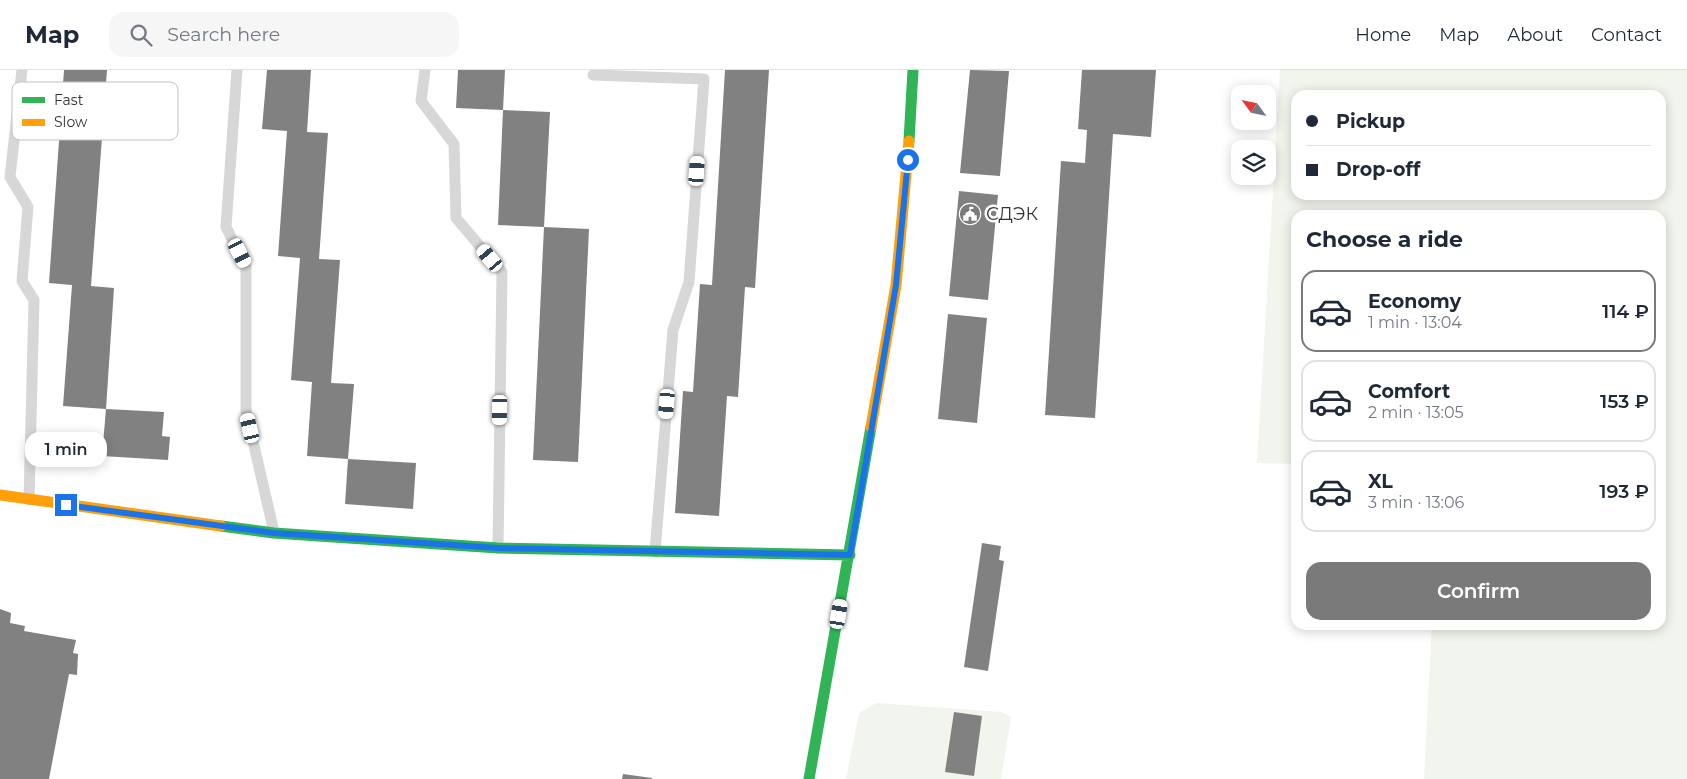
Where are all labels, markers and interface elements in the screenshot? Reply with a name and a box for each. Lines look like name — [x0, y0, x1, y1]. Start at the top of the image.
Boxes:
search box — [109, 12, 459, 57]
text: Map — [25, 20, 79, 49]
icon: search — [127, 21, 155, 49]
text: Search here — [167, 23, 280, 46]
text: Home — [1355, 24, 1411, 46]
text: Map — [1439, 24, 1479, 46]
text: About — [1507, 24, 1563, 46]
text: Contact — [1591, 24, 1662, 46]
legend — [12, 82, 178, 140]
north arrow — [1231, 85, 1276, 130]
map controls — [1231, 85, 1276, 185]
text: Fast — [54, 91, 84, 109]
text: Pickup — [1336, 110, 1405, 133]
text: Slow — [54, 113, 88, 131]
button: layers — [1231, 140, 1276, 185]
route start — [897, 149, 919, 171]
car — [688, 156, 705, 186]
text: Drop-off — [1336, 158, 1420, 181]
public building icon: СДЭК — [958, 202, 982, 226]
place label: СДЭК — [986, 203, 1039, 225]
text: Choose a ride — [1306, 226, 1463, 253]
car — [226, 236, 253, 270]
car — [474, 242, 505, 274]
icon: car — [1308, 289, 1353, 334]
text: Economy — [1368, 290, 1461, 313]
text: 114 ₽ — [1602, 300, 1649, 323]
text: 1 min · 13:04 — [1368, 313, 1462, 332]
icon: car — [1308, 379, 1353, 424]
text: Comfort — [1368, 380, 1450, 403]
car — [658, 388, 675, 420]
text: 153 ₽ — [1600, 390, 1649, 413]
car — [492, 395, 507, 425]
text: 2 min · 13:05 — [1368, 403, 1464, 422]
car — [239, 412, 260, 444]
callout: 1 min — [25, 432, 107, 468]
text: 1 min — [45, 440, 87, 459]
icon: car — [1308, 469, 1353, 514]
text: XL — [1368, 470, 1393, 493]
text: 193 ₽ — [1599, 480, 1649, 503]
text: 3 min · 13:06 — [1368, 493, 1464, 512]
route end — [55, 494, 77, 516]
button: Confirm — [1306, 562, 1651, 620]
car — [829, 598, 848, 630]

